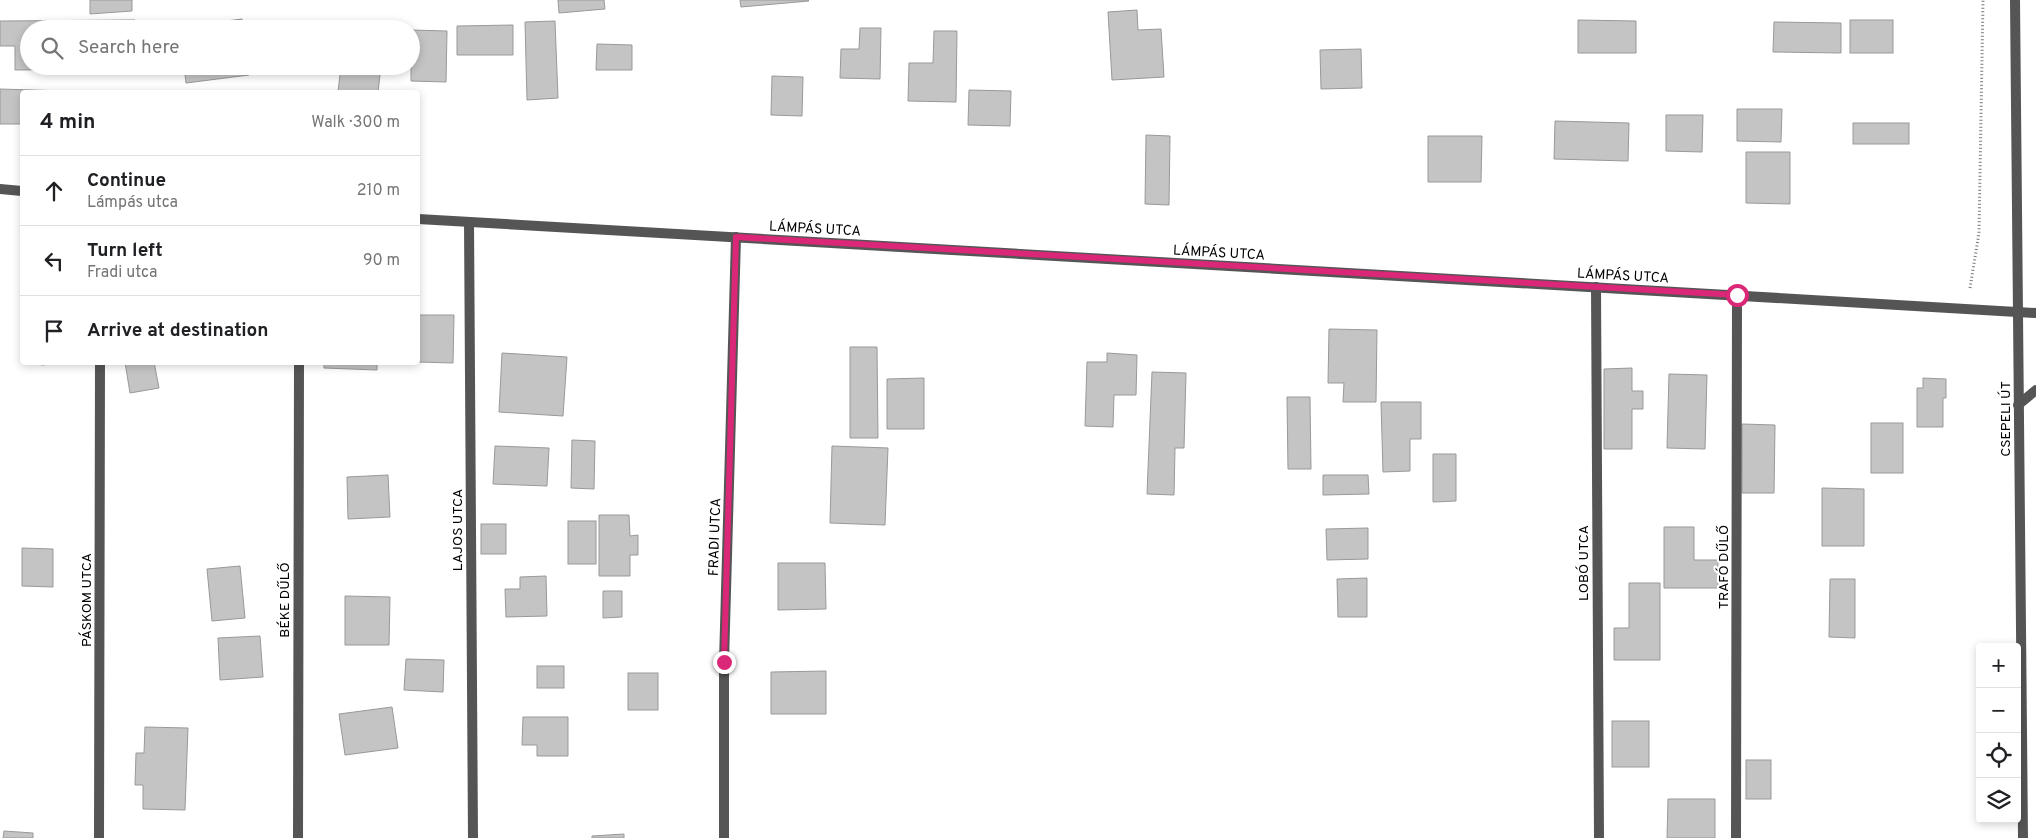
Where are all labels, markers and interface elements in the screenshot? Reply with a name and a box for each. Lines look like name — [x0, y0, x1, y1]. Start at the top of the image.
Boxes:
search box — [20, 20, 420, 75]
icon: search — [38, 34, 66, 62]
text: Search here — [78, 36, 180, 60]
text: 4 min — [40, 109, 96, 136]
text: Walk · 300 m — [311, 113, 400, 133]
text: Continue — [87, 169, 166, 193]
icon: ahead — [40, 177, 68, 205]
text: 210 m — [357, 181, 400, 201]
text: Lámpás utca — [87, 193, 178, 213]
street label: LÁMPÁS UTCA — [768, 218, 862, 240]
text: Turn left — [87, 239, 163, 263]
street label: LÁMPÁS UTCA — [1172, 242, 1266, 264]
icon: left — [40, 247, 68, 275]
text: 90 m — [363, 251, 400, 271]
text: Fradi utca — [87, 263, 157, 283]
street label: LÁMPÁS UTCA — [1576, 265, 1670, 287]
route start — [1726, 284, 1749, 307]
icon: arrive — [40, 317, 68, 345]
text: Arrive at destination — [87, 319, 268, 343]
street label: CSEPELI ÚT — [1997, 381, 2015, 457]
street label: LAJOS UTCA — [450, 489, 467, 571]
street label: FRADI UTCA — [706, 498, 725, 576]
street label: LOBÓ UTCA — [1575, 525, 1593, 601]
street label: TRAFÓ DŰLŐ — [1715, 525, 1733, 609]
street label: PÁSKOM UTCA — [78, 553, 96, 647]
street label: BÉKE DŰLŐ — [276, 562, 294, 638]
map controls — [1976, 643, 2021, 823]
button: + — [1976, 643, 2021, 688]
route end — [713, 651, 736, 674]
button: − — [1976, 688, 2021, 733]
button: locate — [1976, 733, 2021, 778]
button: layers — [1976, 778, 2021, 823]

